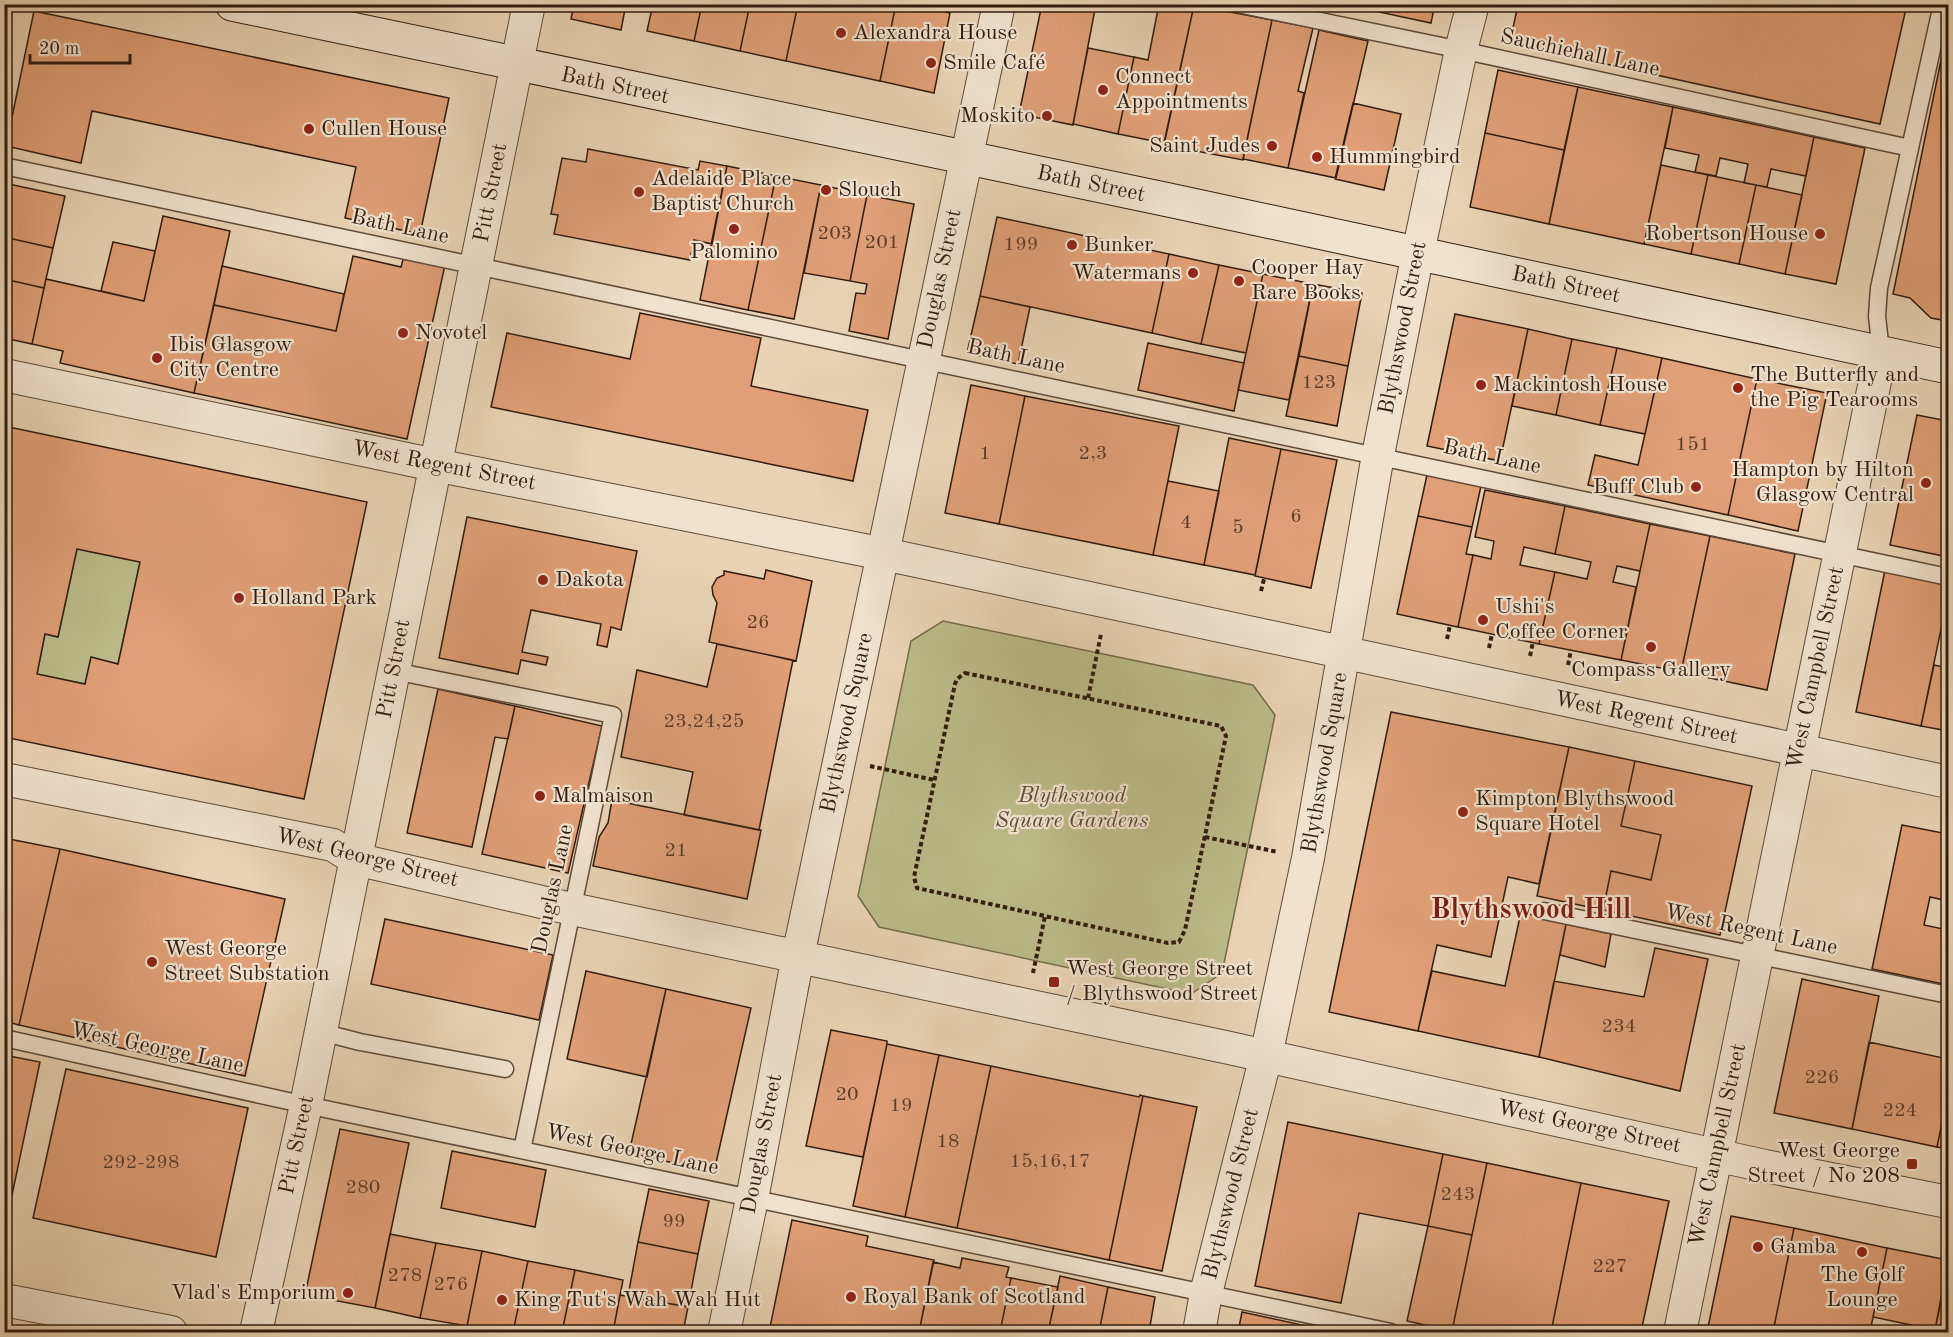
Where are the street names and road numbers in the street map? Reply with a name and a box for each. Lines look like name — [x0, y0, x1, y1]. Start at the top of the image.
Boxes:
street label: Sauchiehall Lane — [1498, 25, 1662, 81]
street label: Bath Street — [559, 64, 671, 108]
street label: Pitt Street — [471, 141, 511, 245]
street label: Bath Street — [1035, 162, 1147, 206]
street label: Bath Lane — [349, 206, 451, 248]
street label: Douglas Street — [914, 207, 966, 351]
street label: Blythswood Street — [1375, 240, 1431, 416]
street label: Bath Street — [1510, 263, 1622, 307]
street label: Bath Lane — [965, 336, 1067, 378]
street label: Bath Lane — [1441, 436, 1543, 478]
street label: West Regent Street — [350, 437, 538, 495]
street label: West Campbell Street — [1784, 564, 1848, 772]
street label: Pitt Street — [374, 617, 414, 721]
street label: Blythswood Square — [817, 631, 877, 815]
street label: Blythswood Square — [1298, 671, 1352, 855]
street label: West Regent Street — [1552, 688, 1740, 748]
street label: Douglas Lane — [529, 822, 577, 956]
street label: West George Street — [273, 825, 461, 891]
street label: West Regent Lane — [1663, 901, 1839, 959]
street label: West George Lane — [68, 1019, 246, 1077]
street label: West Campbell Street — [1686, 1041, 1750, 1249]
street label: Douglas Street — [738, 1072, 786, 1216]
street label: Pitt Street — [276, 1093, 318, 1197]
street label: West George Street — [1495, 1097, 1683, 1157]
street label: Blythswood Street — [1199, 1106, 1263, 1282]
street label: West George Lane — [543, 1121, 721, 1179]

